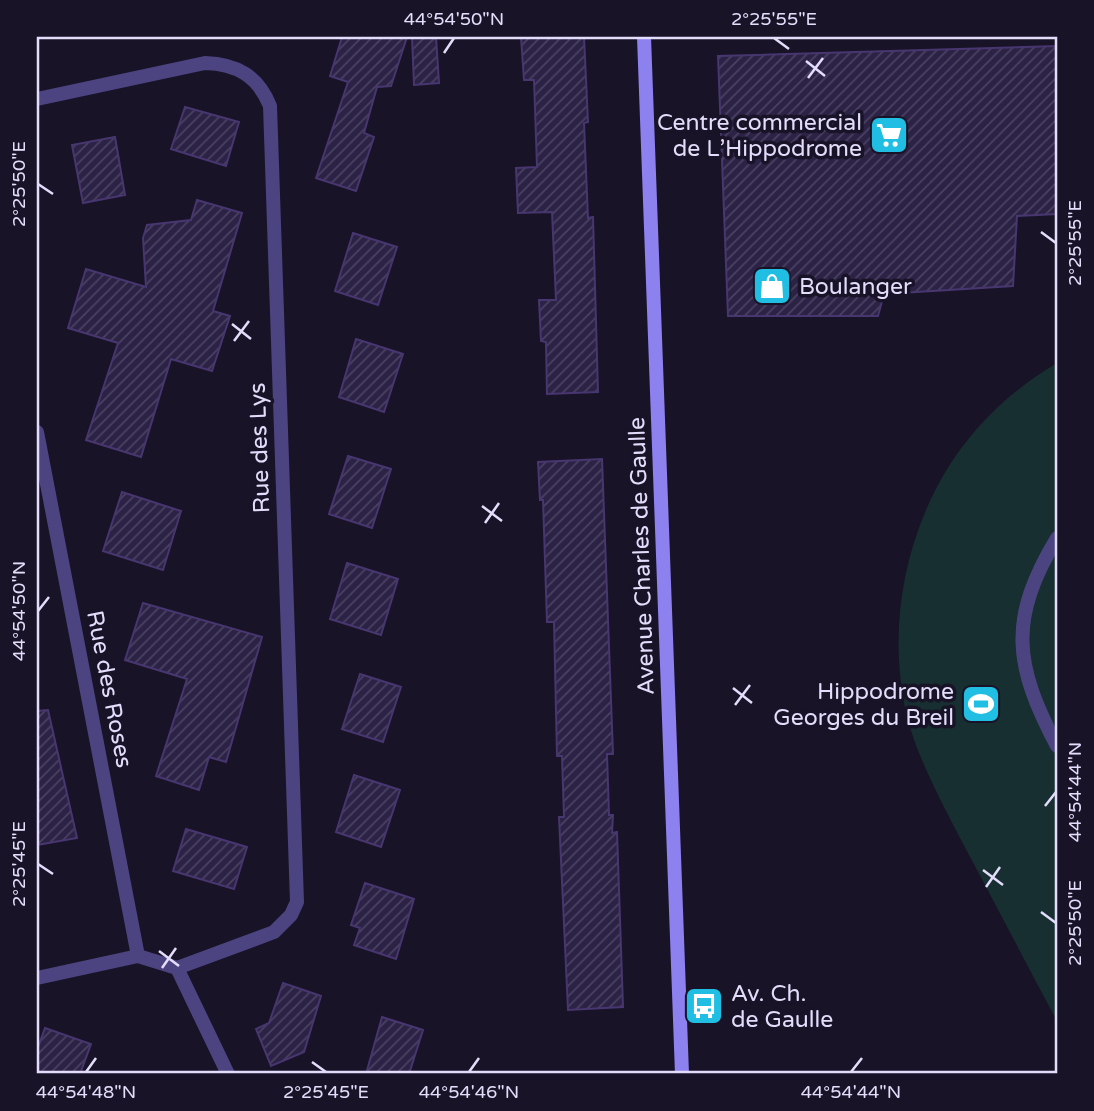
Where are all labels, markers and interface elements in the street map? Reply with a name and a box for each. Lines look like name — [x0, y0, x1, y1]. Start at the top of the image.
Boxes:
text: 44°54'50"N — [404, 8, 504, 30]
text: 2°25'55"E — [731, 8, 817, 30]
place label: Centre commercial de L’Hippodrome — [657, 109, 862, 163]
supermarket icon: Centre commercial de L’Hippodrome — [868, 114, 910, 156]
text: 2°25'50"E — [8, 141, 30, 227]
text: 2°25'55"E — [1064, 200, 1086, 286]
shop icon: Boulanger — [751, 265, 793, 307]
place label: Boulanger — [799, 273, 912, 301]
street label: Rue des Lys — [244, 382, 276, 514]
street label: Avenue Charles de Gaulle — [623, 417, 661, 695]
text: 44°54'50"N — [8, 561, 30, 661]
street label: Rue des Roses — [80, 608, 138, 770]
place label: Hippodrome Georges du Breil — [773, 678, 954, 732]
sports icon: Hippodrome Georges du Breil — [960, 683, 1002, 725]
text: 44°54'44"N — [1064, 742, 1086, 842]
text: 2°25'45"E — [8, 821, 30, 907]
text: 2°25'50"E — [1064, 880, 1086, 966]
place label: Av. Ch. de Gaulle — [731, 980, 833, 1034]
bus stop icon: Av. Ch. de Gaulle — [683, 985, 725, 1027]
text: 44°54'48"N — [36, 1081, 136, 1103]
text: 2°25'45"E — [283, 1081, 369, 1103]
text: 44°54'46"N — [419, 1081, 519, 1103]
text: 44°54'44"N — [801, 1081, 901, 1103]

